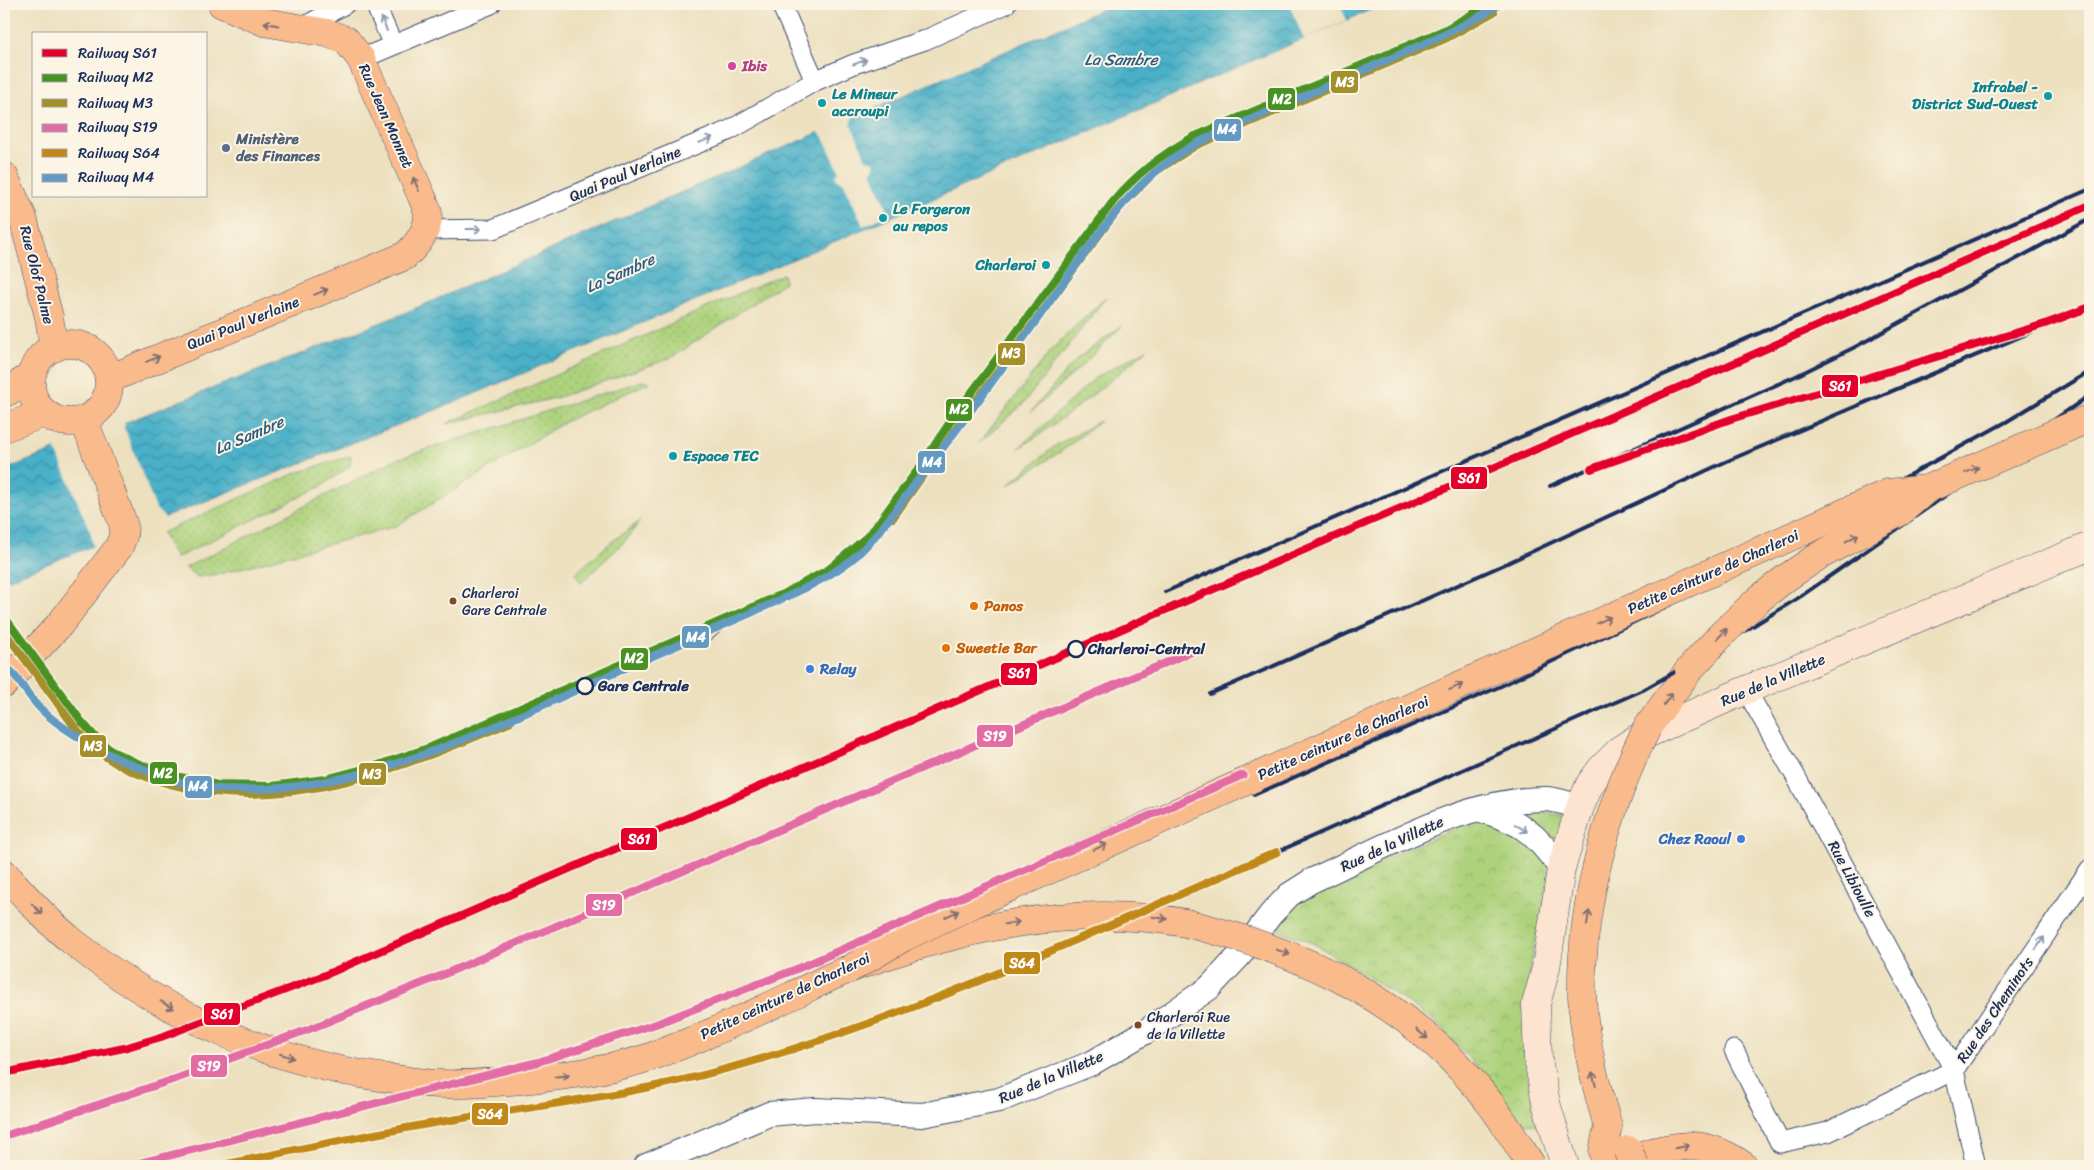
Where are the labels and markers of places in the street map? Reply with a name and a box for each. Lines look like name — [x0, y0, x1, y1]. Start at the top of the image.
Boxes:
place label: Ibis — [741, 53, 768, 79]
marker: Ibis — [726, 60, 738, 72]
place label: Infrabel - District Sud-Ouest — [1912, 74, 2038, 117]
place label: Le Mineur accroupi — [831, 81, 899, 124]
marker: Infrabel - District Sud-Ouest — [2042, 90, 2054, 102]
marker: Le Mineur accroupi — [816, 97, 828, 109]
place label: Ministère des Finances — [235, 126, 321, 169]
marker: Ministère des Finances — [220, 142, 232, 154]
place label: Le Forgeron au repos — [892, 196, 971, 239]
marker: Le Forgeron au repos — [877, 212, 889, 224]
place label: Charleroi — [974, 252, 1037, 278]
marker: Charleroi — [1040, 259, 1052, 271]
place label: Espace TEC — [683, 443, 759, 469]
marker: Espace TEC — [667, 450, 679, 462]
place label: Charleroi Gare Centrale — [462, 581, 547, 623]
place label: Panos — [984, 593, 1024, 619]
marker: Charleroi Gare Centrale — [448, 596, 458, 606]
marker: Panos — [968, 600, 980, 612]
place label: Sweetie Bar — [955, 635, 1039, 661]
place label: Charleroi-Central — [1087, 636, 1205, 662]
marker: Charleroi-Central — [1067, 640, 1085, 658]
marker: Sweetie Bar — [940, 642, 952, 654]
place label: Relay — [819, 656, 858, 682]
marker: Relay — [804, 663, 816, 675]
place label: Gare Centrale — [597, 673, 689, 699]
marker: Gare Centrale — [576, 677, 594, 695]
place label: Chez Raoul — [1658, 826, 1732, 852]
marker: Chez Raoul — [1735, 833, 1747, 845]
place label: Charleroi Rue de la Villette — [1147, 1005, 1230, 1047]
marker: Charleroi Rue de la Villette — [1133, 1020, 1143, 1030]

